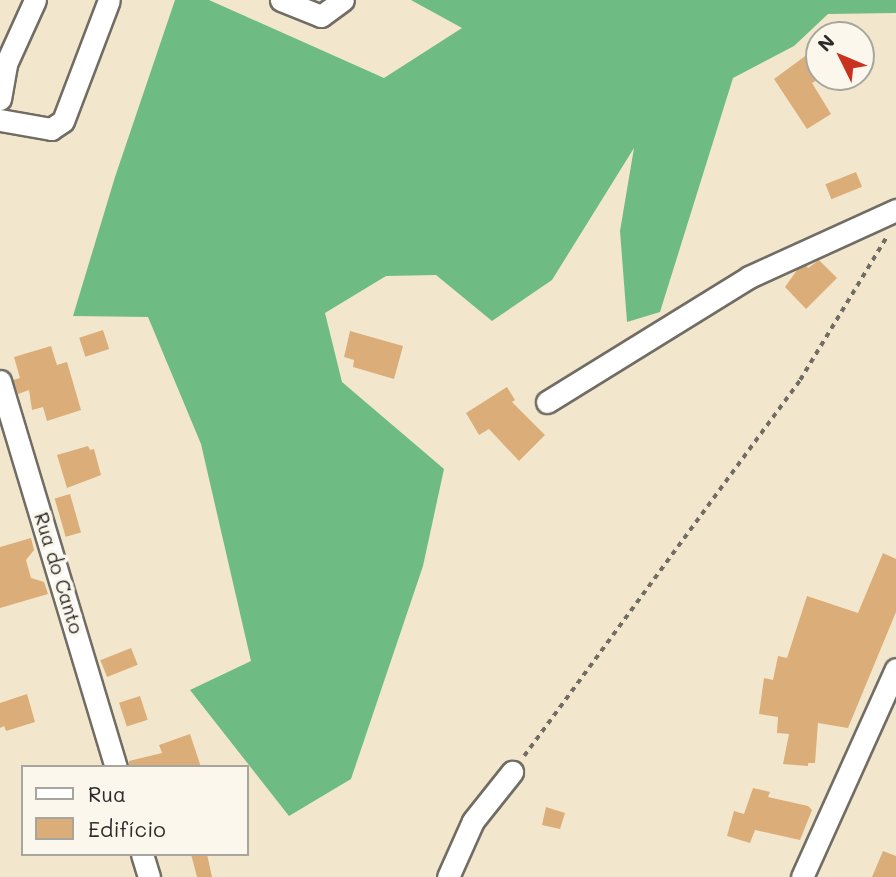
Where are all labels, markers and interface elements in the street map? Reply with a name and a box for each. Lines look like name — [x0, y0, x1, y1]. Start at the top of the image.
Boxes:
north arrow — [805, 21, 875, 91]
text: N — [812, 29, 840, 57]
street label: Rua do Canto — [30, 510, 88, 636]
legend — [21, 765, 248, 856]
text: Rua — [88, 780, 126, 807]
text: Edifício — [88, 815, 166, 842]

